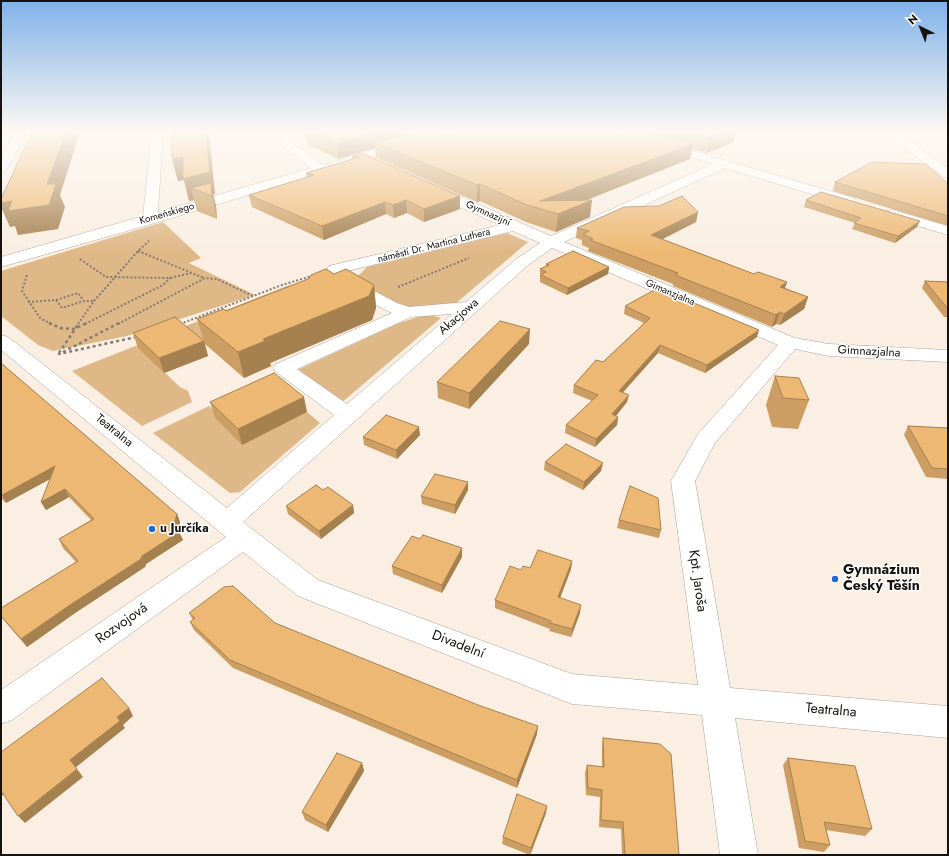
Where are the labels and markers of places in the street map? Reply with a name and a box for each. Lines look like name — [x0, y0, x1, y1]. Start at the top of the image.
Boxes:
place label: u Jurčíka — [160, 522, 209, 536]
marker: u Jurčíka — [147, 524, 157, 534]
place label: Gymnázium Český Těšín — [843, 563, 920, 596]
marker: Gymnázium Český Těšín — [830, 574, 840, 584]

